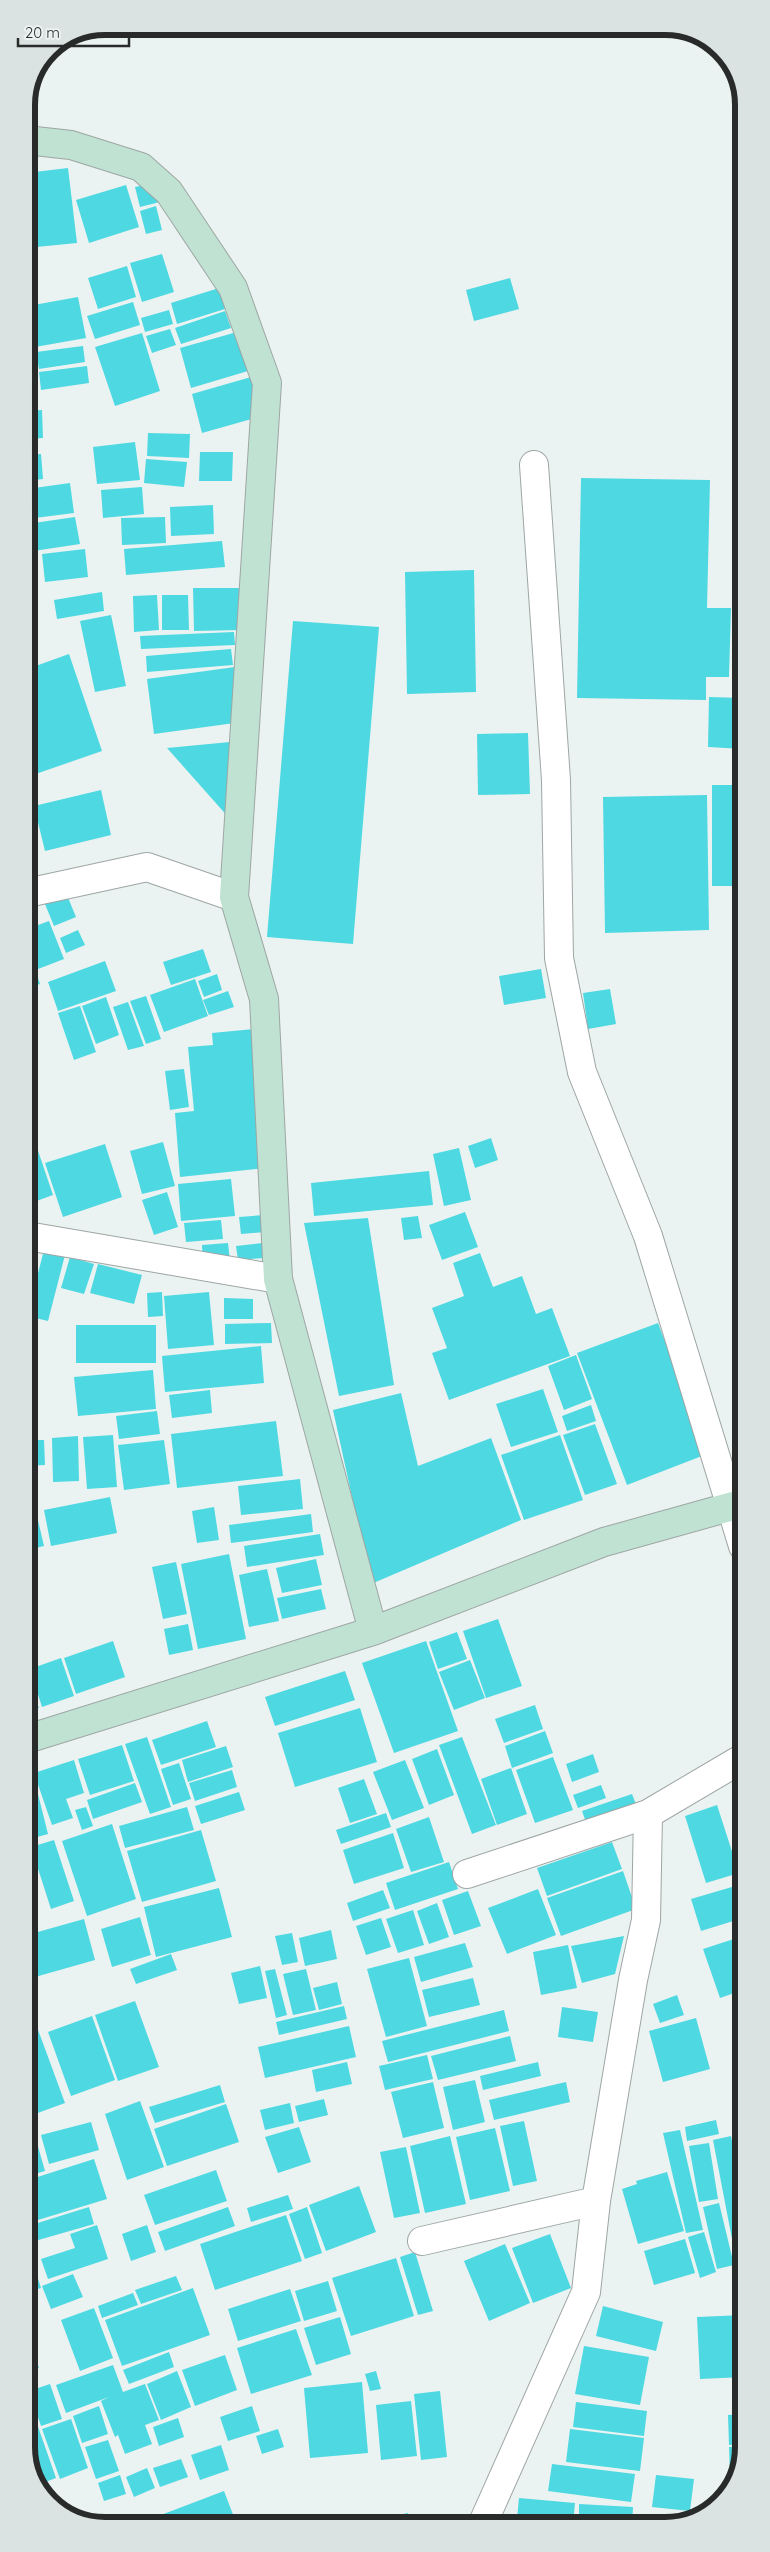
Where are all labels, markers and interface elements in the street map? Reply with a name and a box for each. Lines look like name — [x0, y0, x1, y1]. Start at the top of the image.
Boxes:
scale bar — [18, 15, 129, 47]
text: 20 m — [25, 23, 60, 42]

